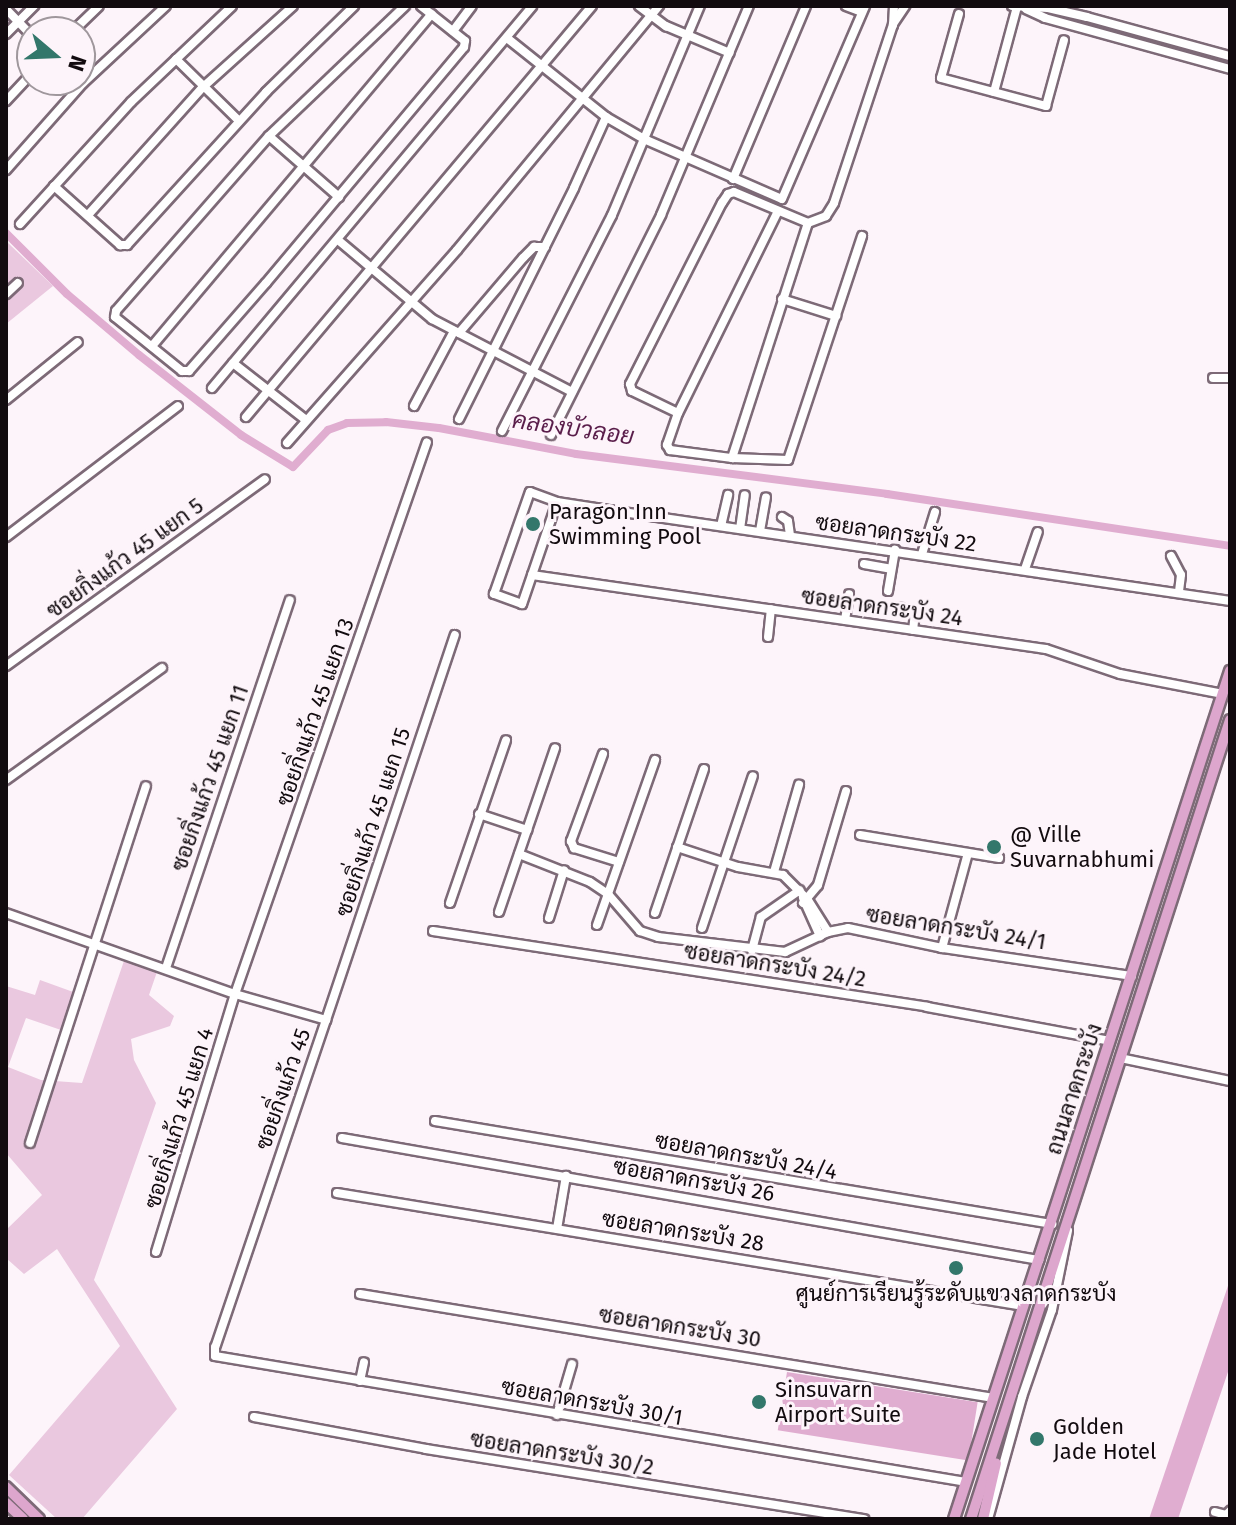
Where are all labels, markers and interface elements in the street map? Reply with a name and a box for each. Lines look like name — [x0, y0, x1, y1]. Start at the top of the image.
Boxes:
north arrow — [16, 16, 96, 96]
text: N — [62, 52, 92, 75]
water label: คลองบัวลอย — [510, 406, 636, 452]
street label: ซอยกิ่งแก้ว 45 แยก 5 — [41, 492, 209, 624]
place label: Paragon Inn Swimming Pool — [549, 498, 701, 550]
street label: ซอยลาดกระบัง 22 — [814, 509, 978, 557]
marker: Paragon Inn Swimming Pool — [524, 515, 542, 533]
street label: ซอยลาดกระบัง 24 — [800, 583, 964, 631]
street label: ซอยกิ่งแก้ว 45 แยก 13 — [270, 615, 360, 809]
street label: ซอยกิ่งแก้ว 45 แยก 11 — [166, 681, 254, 875]
street label: ซอยกิ่งแก้ว 45 แยก 15 — [330, 724, 416, 920]
place label: @ Ville Suvarnabhumi — [1010, 821, 1154, 872]
marker: @ Ville Suvarnabhumi — [985, 838, 1003, 856]
street label: ซอยลาดกระบัง 24/1 — [864, 901, 1048, 955]
street label: ซอยลาดกระบัง 24/2 — [682, 938, 868, 992]
street label: ถนนลาดกระบัง — [1040, 1020, 1108, 1158]
street label: ซอยกิ่งแก้ว 45 แยก 4 — [139, 1024, 219, 1212]
street label: ซอยกิ่งแก้ว 45 — [250, 1025, 316, 1153]
street label: ซอยลาดกระบัง 24/4 — [653, 1127, 839, 1185]
street label: ซอยลาดกระบัง 26 — [611, 1153, 777, 1207]
street label: ซอยลาดกระบัง 28 — [600, 1205, 766, 1257]
marker: ศูนย์การเรียนรู้ระดับแขวงลาดกระบัง — [947, 1259, 965, 1277]
place label: ศูนย์การเรียนรู้ระดับแขวงลาดกระบัง — [796, 1281, 1116, 1307]
street label: ซอยลาดกระบัง 30 — [597, 1301, 763, 1353]
street label: ซอยลาดกระบัง 30/1 — [499, 1373, 685, 1431]
place label: Sinsuvarn Airport Suite — [775, 1376, 901, 1428]
marker: Sinsuvarn Airport Suite — [750, 1393, 768, 1411]
place label: Golden Jade Hotel — [1053, 1413, 1157, 1464]
street label: ซอยลาดกระบัง 30/2 — [468, 1425, 656, 1481]
marker: Golden Jade Hotel — [1028, 1430, 1046, 1448]

